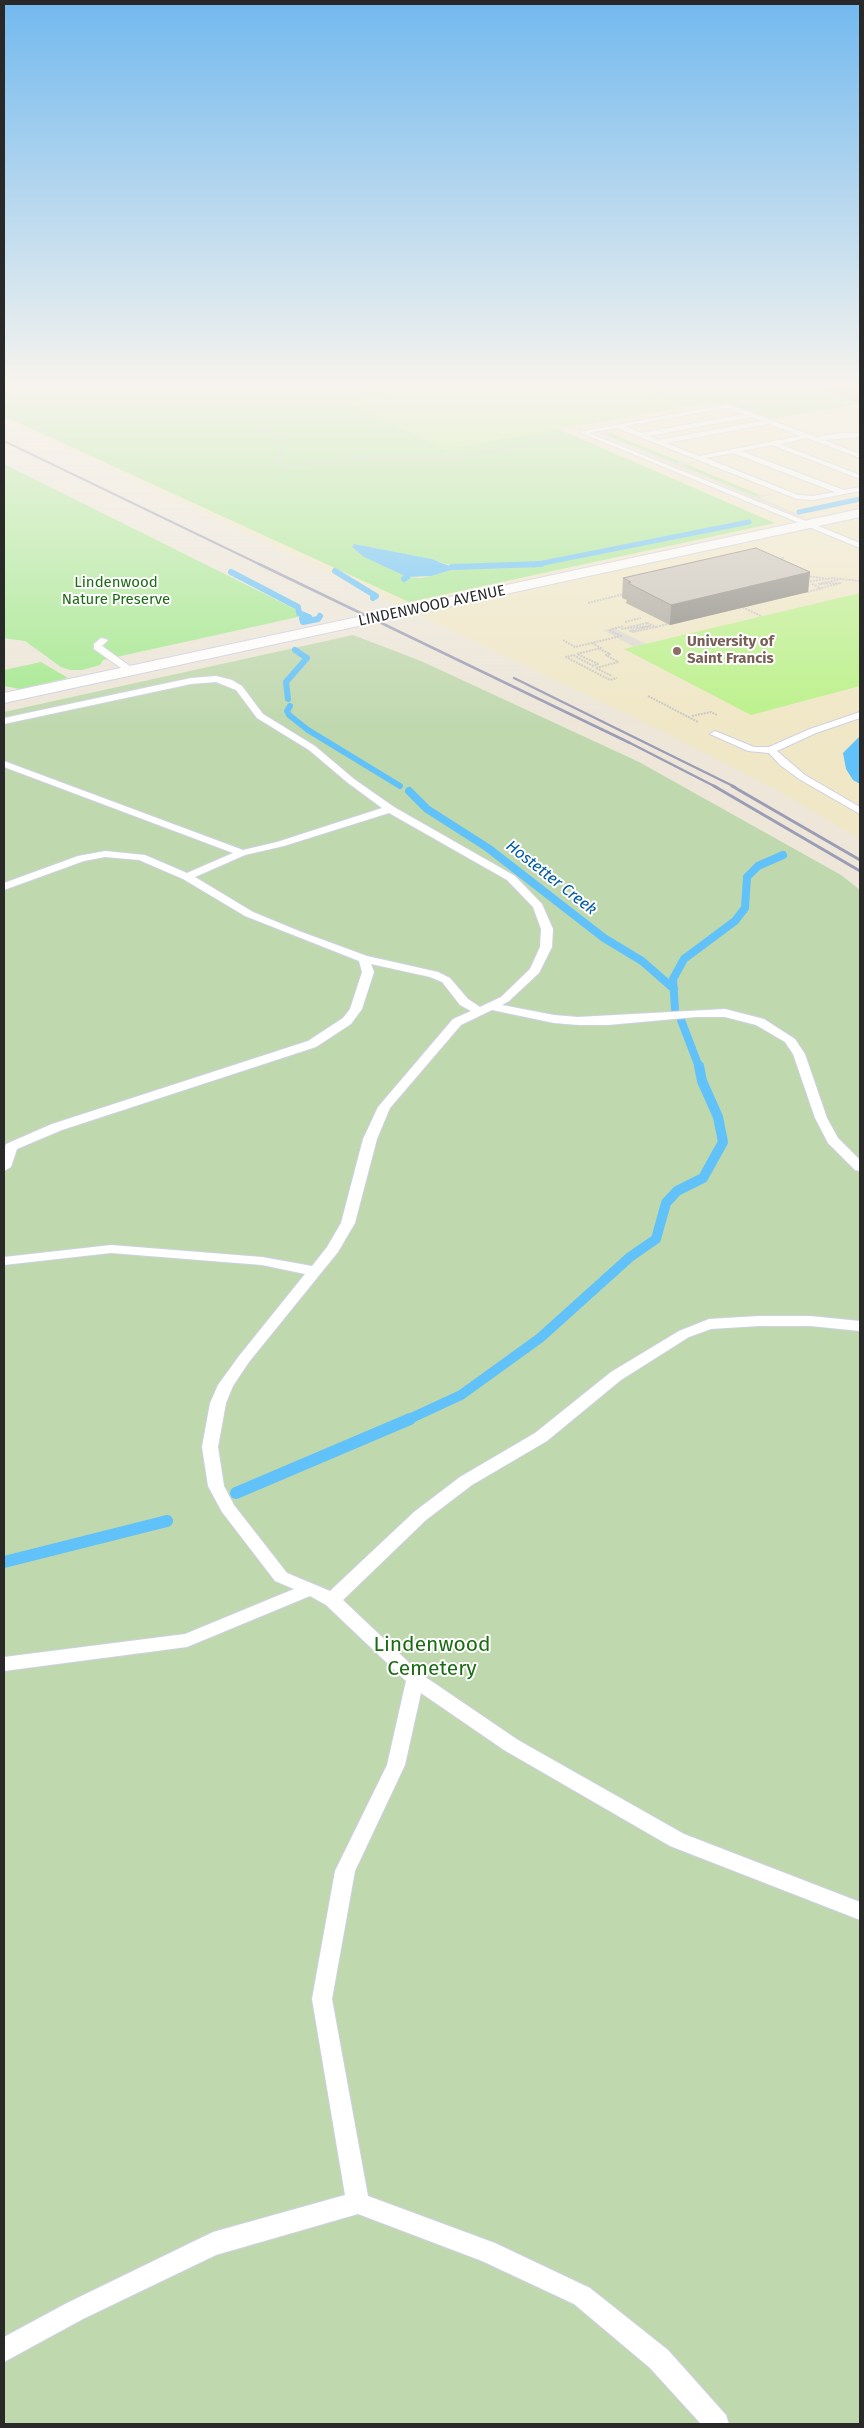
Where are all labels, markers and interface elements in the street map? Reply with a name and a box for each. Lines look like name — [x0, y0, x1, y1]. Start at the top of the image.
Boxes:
park label: Lindenwood Nature Preserve — [62, 574, 170, 609]
street label: LINDENWOOD AVENUE — [357, 582, 507, 630]
place label: University of Saint Francis — [687, 633, 774, 668]
marker: University of Saint Francis — [671, 645, 683, 657]
water label: Hostetter Creek — [502, 837, 600, 919]
park label: Lindenwood Cemetery — [373, 1632, 491, 1682]

